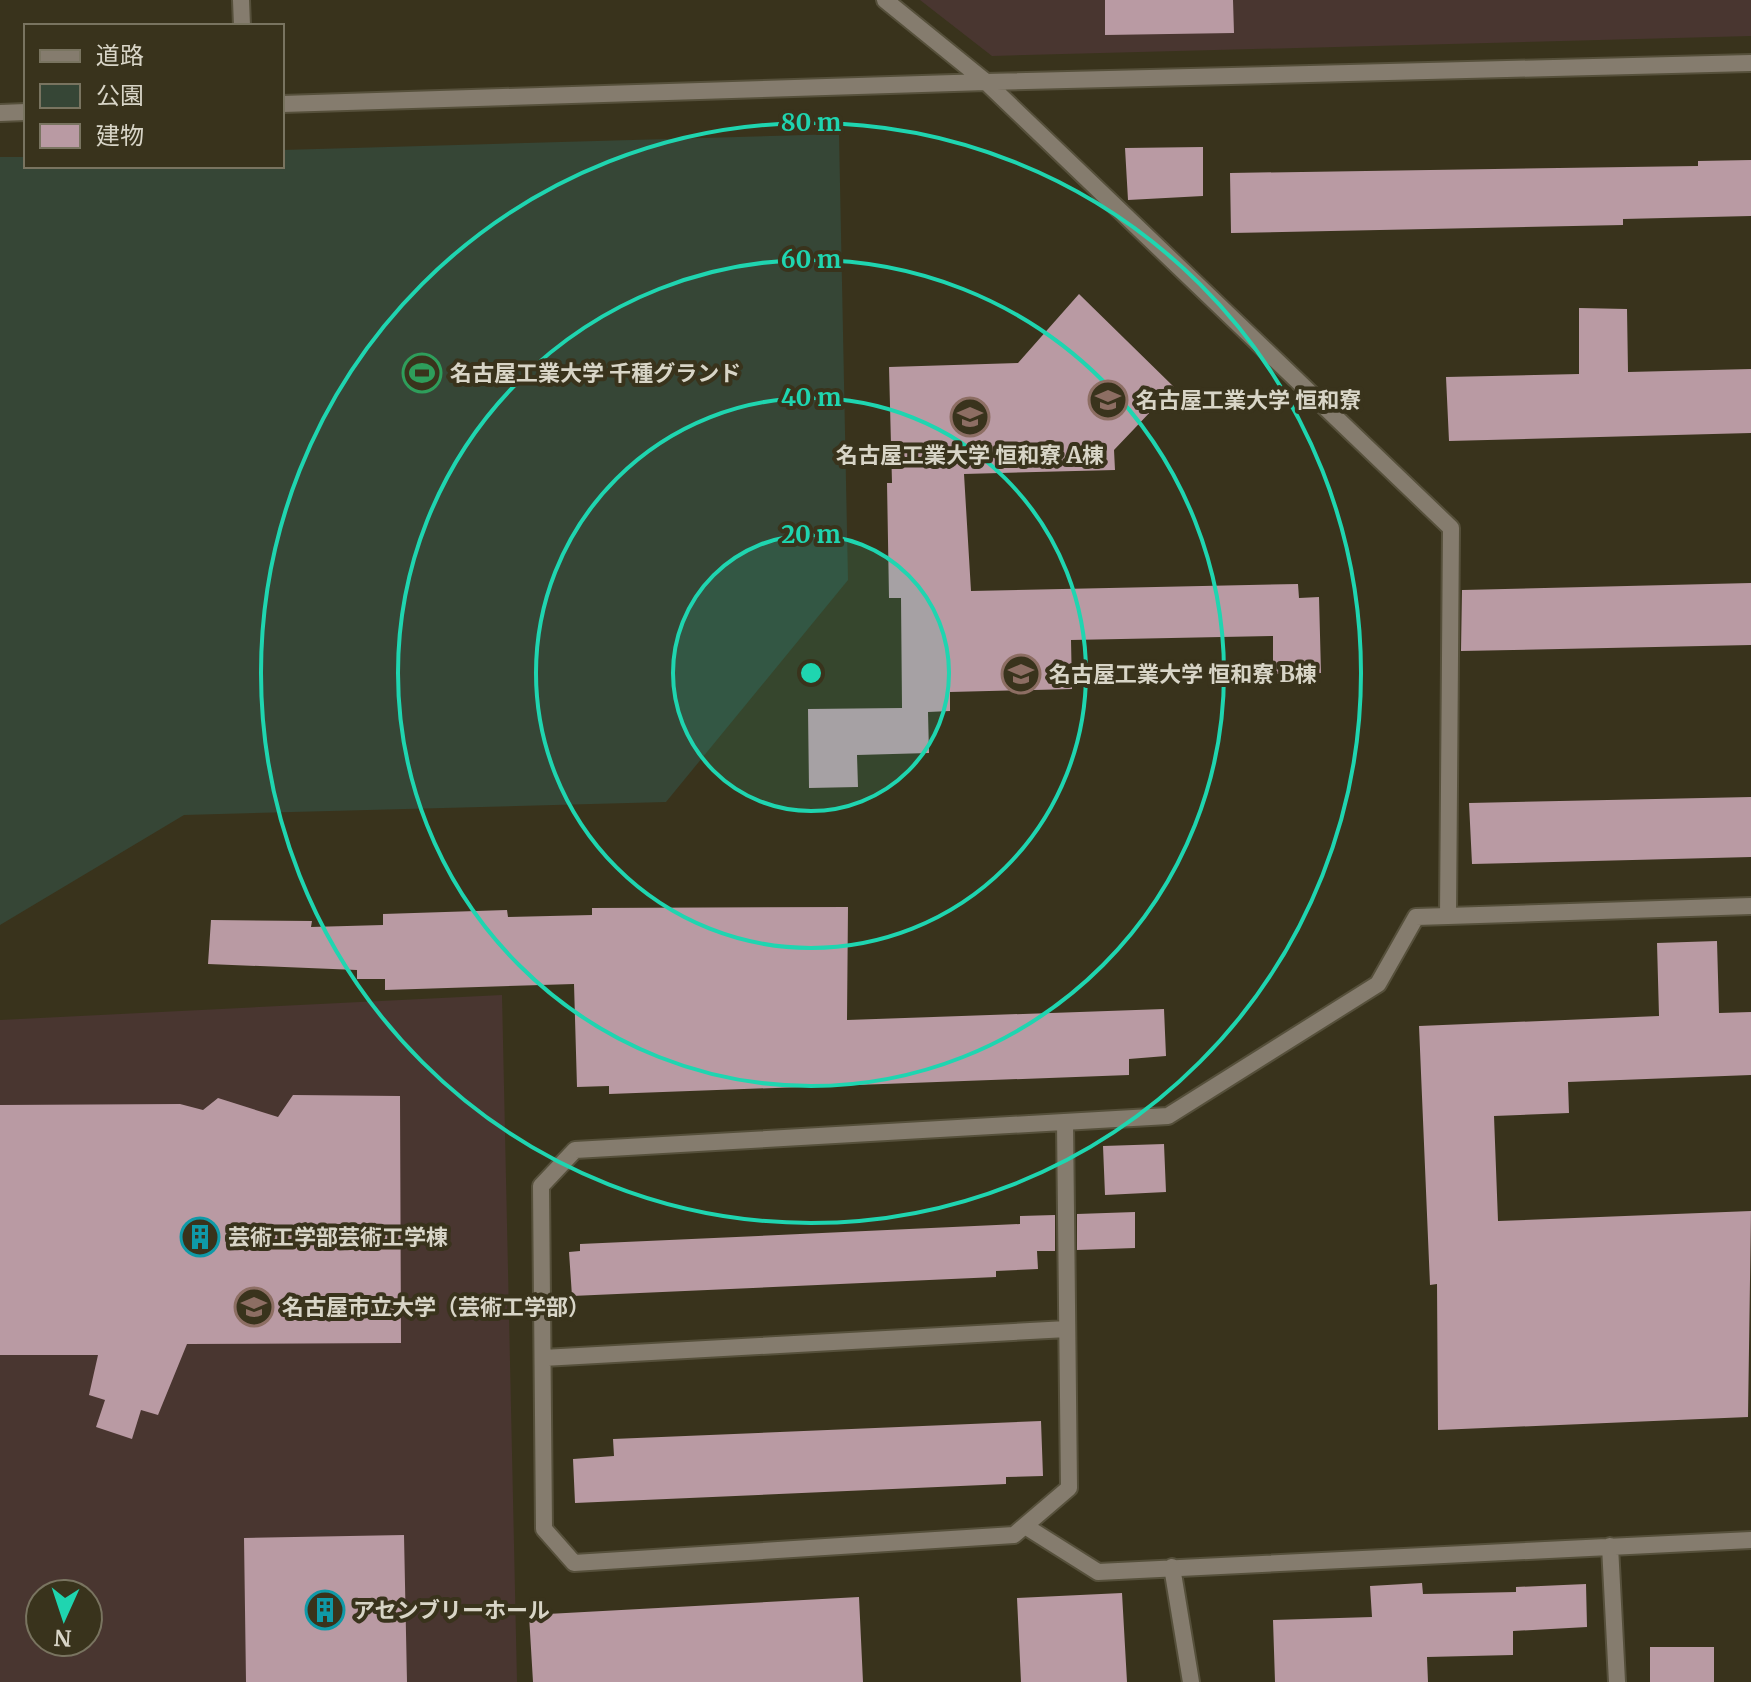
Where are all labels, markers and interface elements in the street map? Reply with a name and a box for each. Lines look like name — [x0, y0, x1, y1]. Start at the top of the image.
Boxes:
legend — [24, 24, 284, 168]
text: 道路 — [96, 40, 144, 71]
text: 公園 — [96, 80, 144, 111]
text: 80 m — [781, 107, 841, 138]
text: 建物 — [96, 120, 144, 151]
text: 60 m — [781, 244, 841, 275]
sports icon: 名古屋工業大学 千種グランド — [401, 352, 443, 394]
place label: 名古屋工業大学 千種グランド — [450, 359, 741, 387]
school or university icon: 名古屋工業大学 恒和寮 — [1087, 379, 1129, 421]
text: 40 m — [781, 382, 841, 413]
place label: 名古屋工業大学 恒和寮 — [1136, 386, 1361, 414]
school or university icon: 名古屋工業大学 恒和寮 A棟 — [949, 396, 991, 438]
place label: 名古屋工業大学 恒和寮 A棟 — [836, 441, 1104, 469]
text: 20 m — [781, 519, 841, 550]
school or university icon: 名古屋工業大学 恒和寮 B棟 — [1000, 653, 1042, 695]
centre of rings — [797, 659, 825, 687]
place label: 名古屋工業大学 恒和寮 B棟 — [1049, 660, 1317, 688]
building icon: 芸術工学部芸術工学棟 — [179, 1216, 221, 1258]
place label: 芸術工学部芸術工学棟 — [228, 1223, 448, 1251]
school or university icon: 名古屋市立大学（芸術工学部） — [233, 1286, 275, 1328]
place label: 名古屋市立大学（芸術工学部） — [282, 1293, 590, 1321]
north arrow — [24, 1578, 104, 1658]
building icon: アセンブリーホール — [304, 1589, 346, 1631]
place label: アセンブリーホール — [353, 1596, 550, 1624]
text: N — [53, 1624, 72, 1652]

